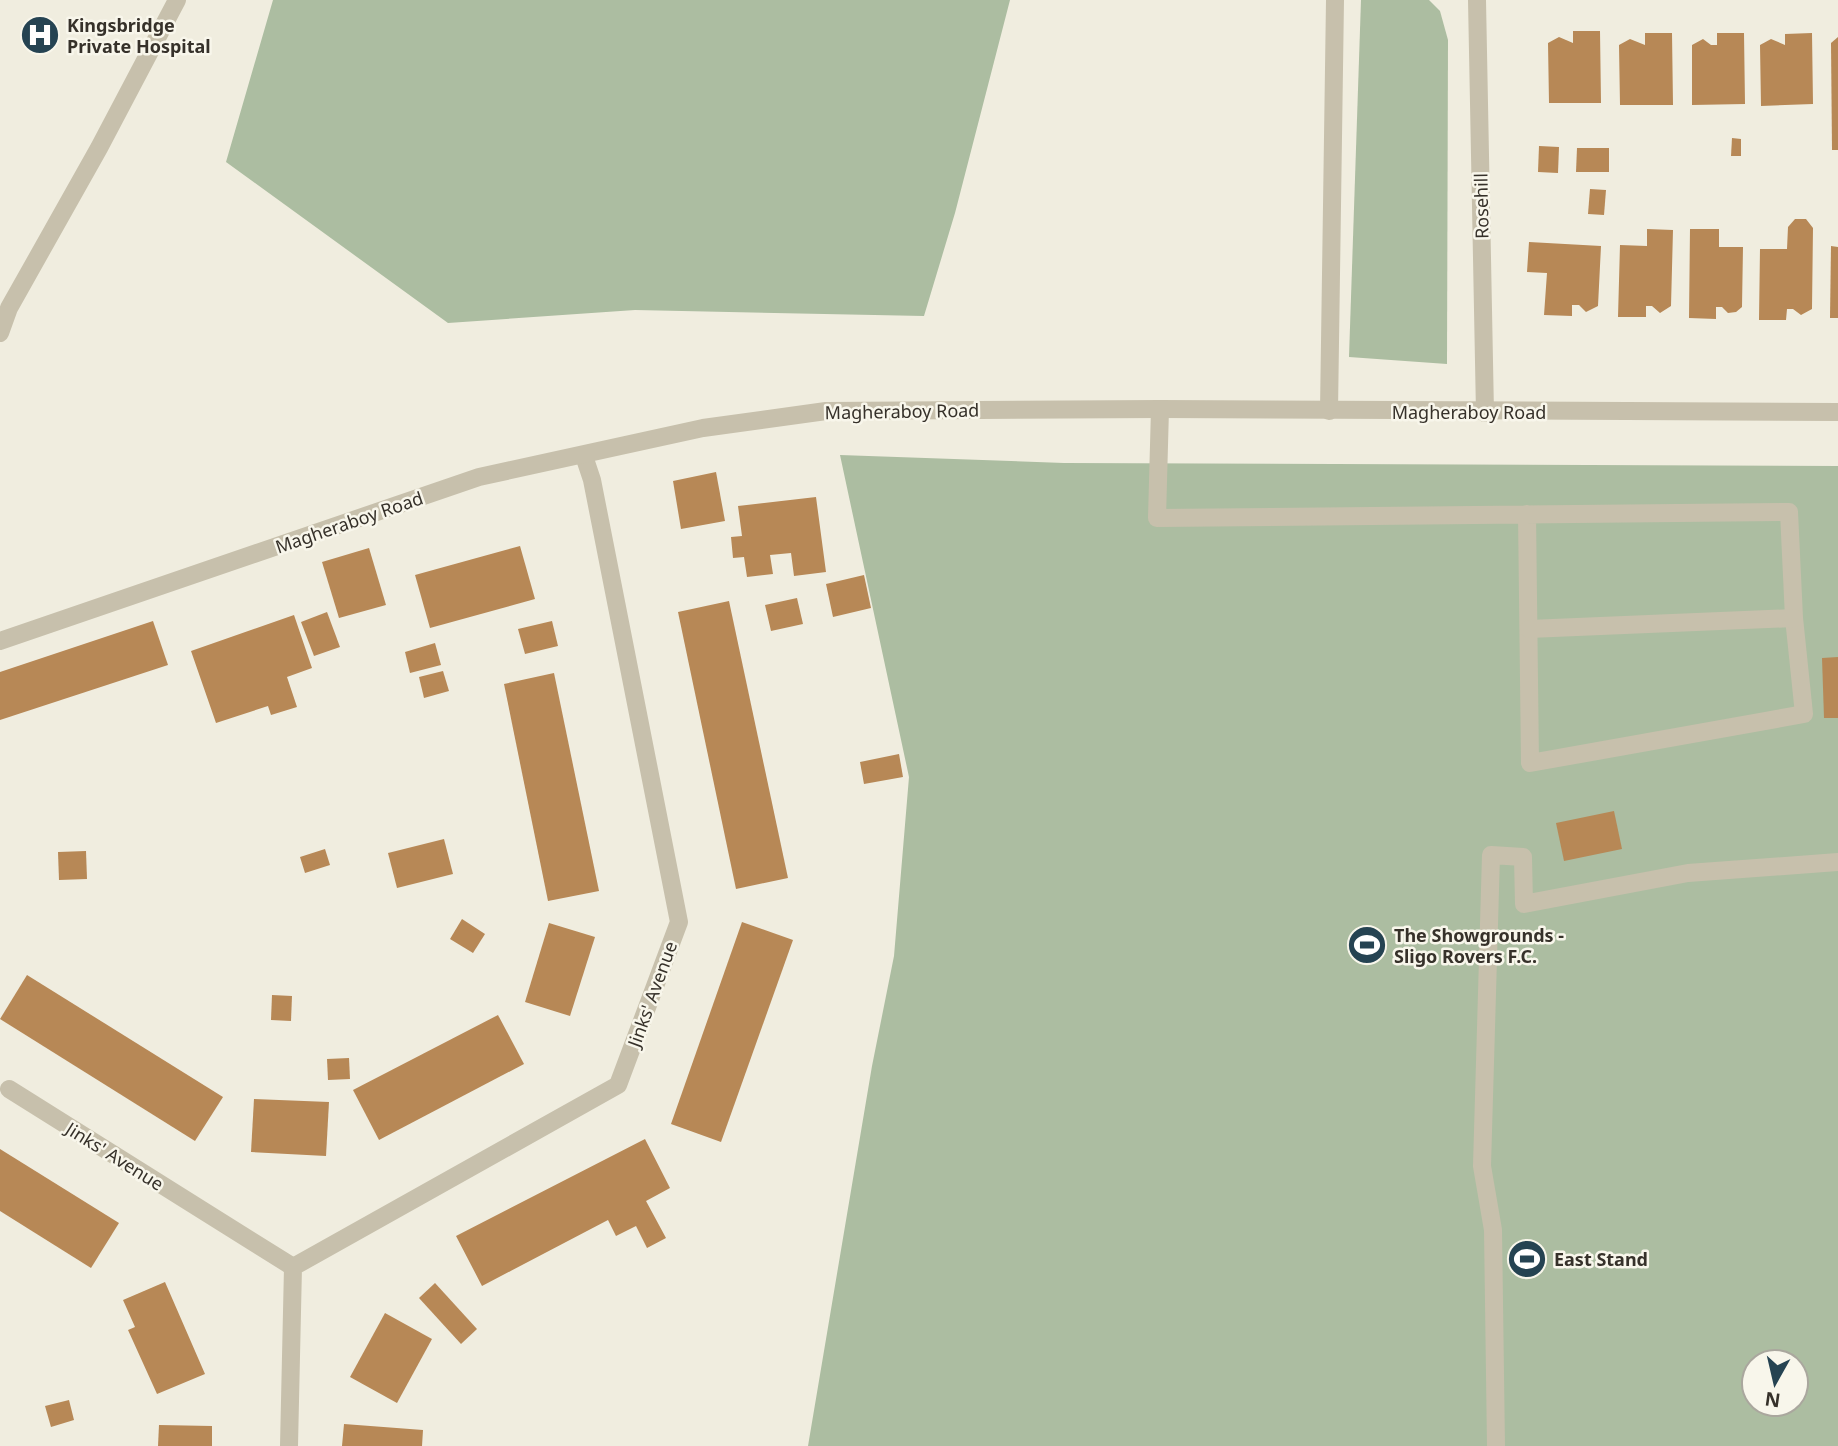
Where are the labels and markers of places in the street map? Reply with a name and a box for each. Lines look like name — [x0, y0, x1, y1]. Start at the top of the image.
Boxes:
place label: Kingsbridge Private Hospital — [67, 13, 211, 58]
hospital icon: Kingsbridge Private Hospital — [19, 14, 61, 56]
place label: The Showgrounds - Sligo Rovers F.C. — [1394, 923, 1564, 968]
sports icon: The Showgrounds - Sligo Rovers F.C. — [1346, 924, 1388, 966]
sports icon: East Stand — [1506, 1238, 1548, 1280]
place label: East Stand — [1554, 1247, 1648, 1271]

